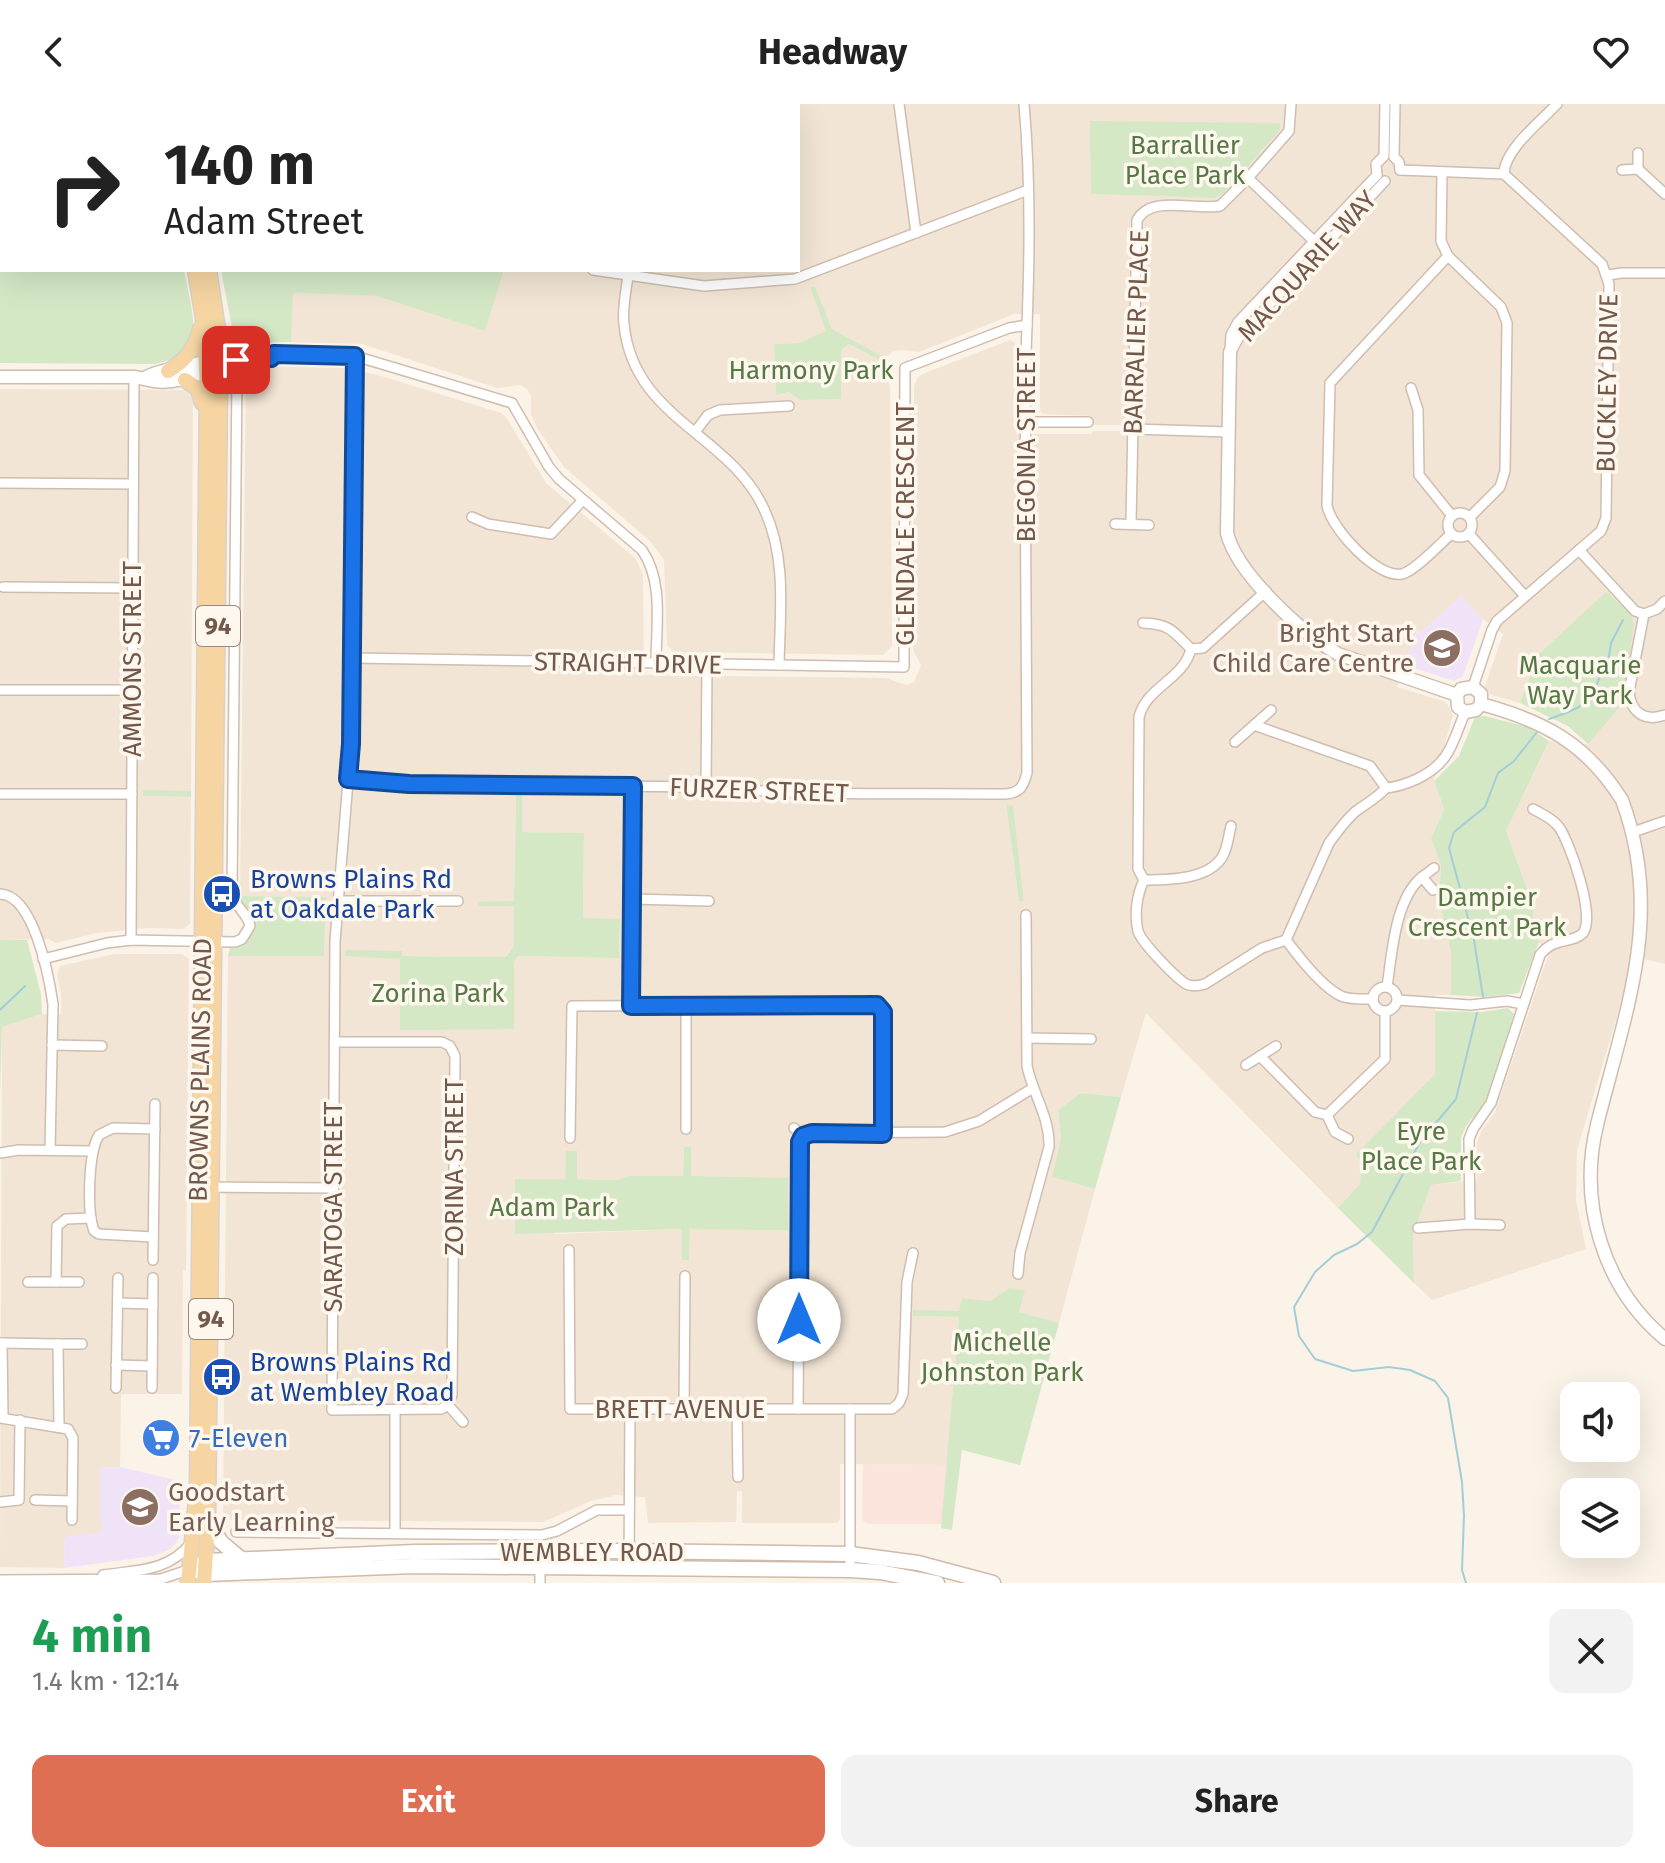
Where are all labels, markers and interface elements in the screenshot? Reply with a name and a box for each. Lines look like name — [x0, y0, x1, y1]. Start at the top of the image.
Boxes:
icon: back — [32, 30, 76, 74]
text: Headway — [758, 30, 907, 74]
icon: heart — [1589, 30, 1633, 74]
park label: Barrallier Place Park — [1125, 130, 1246, 191]
text: 140 m — [164, 132, 315, 199]
icon: right — [32, 136, 136, 240]
street label: MACQUARIE WAY — [1232, 184, 1384, 348]
text: Adam Street — [164, 200, 364, 244]
street label: BARRALIER PLACE — [1117, 229, 1156, 435]
street label: BUCKLEY DRIVE — [1590, 293, 1625, 473]
pin — [202, 326, 270, 394]
icon: arrive — [214, 338, 258, 382]
street label: BEGONIA STREET — [1011, 347, 1042, 543]
park label: Harmony Park — [728, 355, 894, 386]
street label: GLENDALE CRESCENT — [890, 401, 921, 646]
street label: AMMONS STREET — [117, 560, 148, 757]
road number: 94 — [196, 606, 240, 646]
place label: Bright Start Child Care Centre — [1212, 618, 1415, 679]
school or university icon: Bright Start Child Care Centre — [1421, 627, 1463, 669]
street label: STRAIGHT DRIVE — [534, 646, 722, 681]
park label: Macquarie Way Park — [1519, 650, 1641, 711]
street label: FURZER STREET — [669, 772, 850, 809]
place label: Browns Plains Rd at Oakdale Park — [250, 864, 452, 925]
bus stop icon: Browns Plains Rd at Oakdale Park — [201, 873, 243, 915]
park label: Dampier Crescent Park — [1408, 882, 1567, 943]
street label: BROWNS PLAINS ROAD — [183, 938, 218, 1202]
park label: Zorina Park — [372, 978, 505, 1009]
street label: ZORINA STREET — [439, 1078, 470, 1256]
street label: SARATOGA STREET — [318, 1101, 349, 1313]
park label: Eyre Place Park — [1361, 1116, 1482, 1177]
park label: Adam Park — [490, 1192, 615, 1223]
position arrow — [757, 1278, 841, 1362]
road number: 94 — [189, 1299, 233, 1339]
park label: Michelle Johnston Park — [920, 1327, 1084, 1388]
place label: Browns Plains Rd at Wembley Road — [250, 1347, 455, 1408]
bus stop icon: Browns Plains Rd at Wembley Road — [201, 1356, 243, 1398]
map controls — [1560, 1382, 1640, 1558]
button: sound — [1560, 1382, 1640, 1462]
street label: BRETT AVENUE — [594, 1394, 766, 1425]
supermarket icon: 7-Eleven — [140, 1417, 182, 1459]
place label: 7-Eleven — [189, 1423, 288, 1454]
place label: Goodstart Early Learning — [168, 1477, 335, 1538]
button: layers — [1560, 1478, 1640, 1558]
school or university icon: Goodstart Early Learning — [119, 1486, 161, 1528]
street label: WEMBLEY ROAD — [500, 1537, 684, 1568]
text: 4 min — [32, 1607, 152, 1665]
button: close — [1549, 1609, 1633, 1693]
text: 1.4 km · 12:14 — [32, 1666, 179, 1697]
button: Exit — [32, 1755, 825, 1847]
button: Share — [841, 1755, 1633, 1847]

